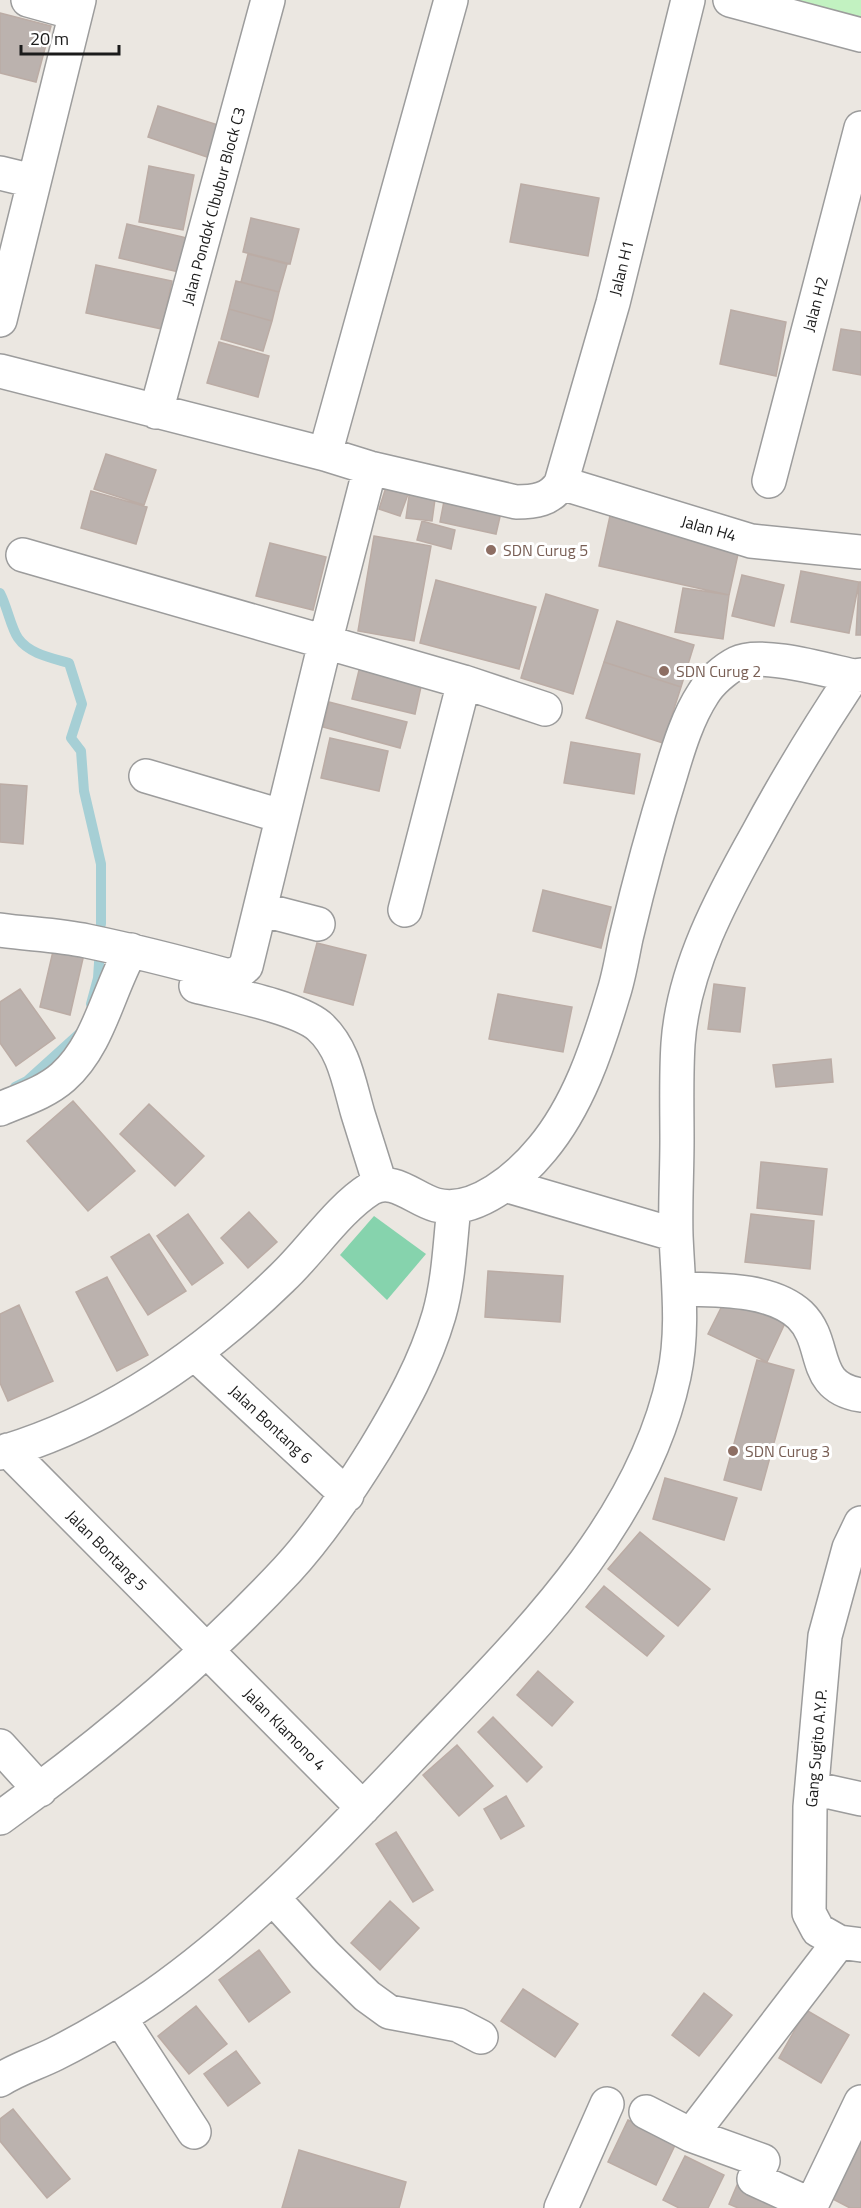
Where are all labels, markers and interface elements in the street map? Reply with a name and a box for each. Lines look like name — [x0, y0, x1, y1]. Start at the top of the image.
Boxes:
scale bar — [21, 18, 118, 56]
text: 20 m — [30, 25, 69, 52]
street label: Jalan Pondok Clbubur Block C3 — [175, 104, 251, 308]
street label: Jalan H1 — [603, 238, 639, 298]
street label: Jalan H2 — [796, 274, 834, 334]
street label: Jalan H4 — [679, 509, 739, 547]
place label: SDN Curug 5 — [503, 538, 588, 562]
marker: SDN Curug 5 — [484, 543, 498, 557]
place label: SDN Curug 2 — [676, 659, 761, 683]
marker: SDN Curug 2 — [657, 664, 671, 678]
street label: Jalan Bontang 6 — [224, 1379, 318, 1469]
place label: SDN Curug 3 — [745, 1439, 830, 1463]
marker: SDN Curug 3 — [726, 1444, 740, 1458]
street label: Jalan Bontang 5 — [61, 1504, 153, 1596]
street label: Jalan Klamono 4 — [238, 1682, 332, 1776]
street label: Gang Sugito A.Y.P. — [799, 1688, 833, 1808]

